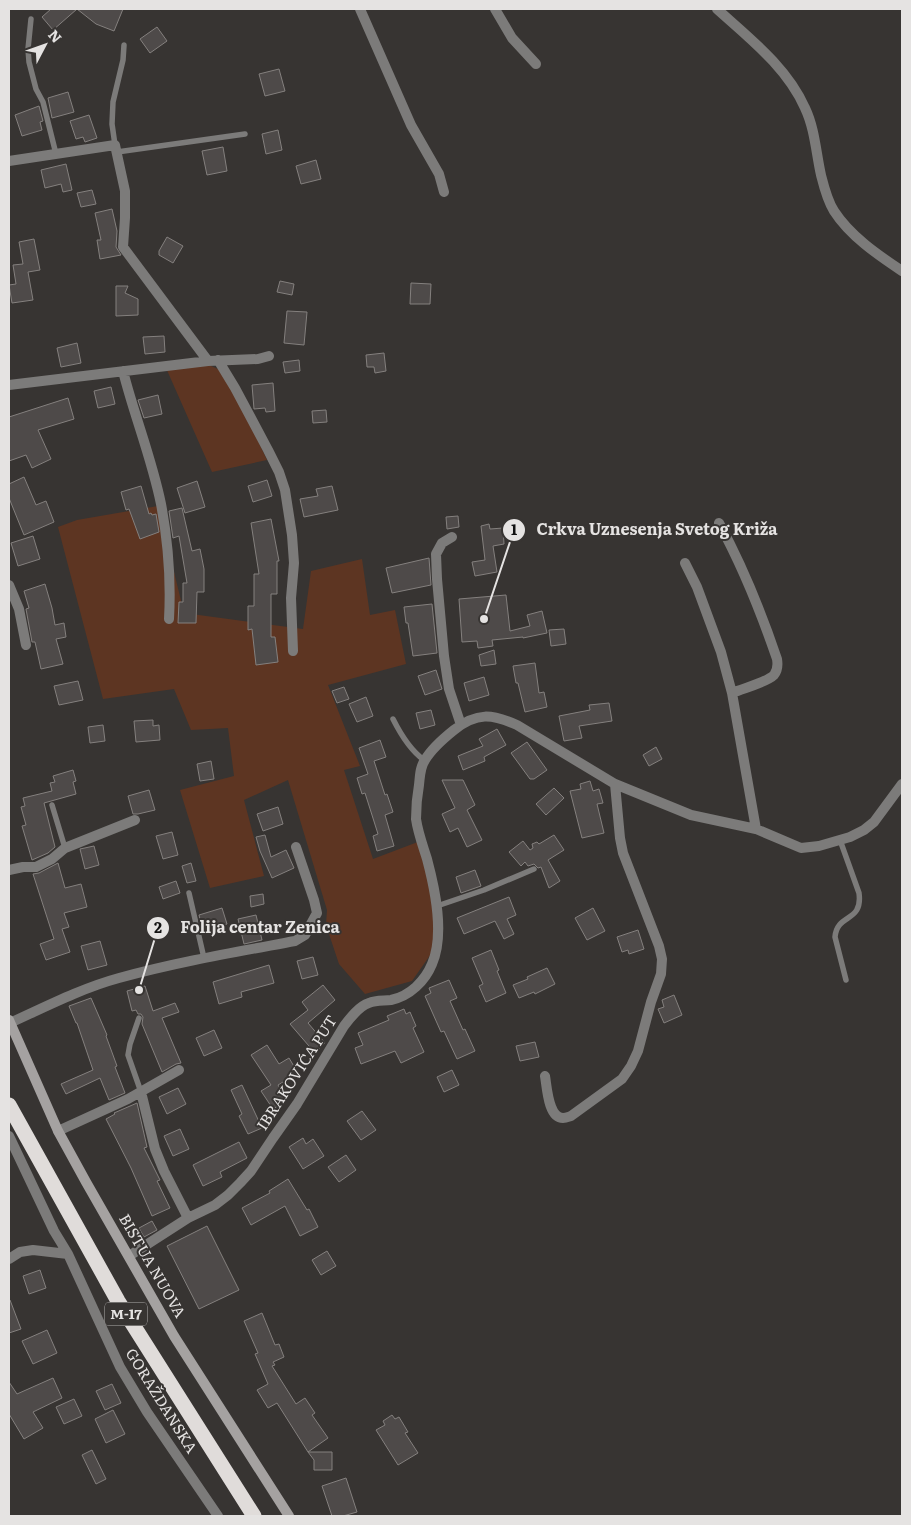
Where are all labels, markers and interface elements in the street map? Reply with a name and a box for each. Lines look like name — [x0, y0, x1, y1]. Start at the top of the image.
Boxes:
north arrow — [20, 20, 70, 70]
text: N — [44, 25, 67, 47]
callout: Crkva Uznesenja Svetog Križa — [502, 514, 788, 545]
text: Crkva Uznesenja Svetog Križa — [536, 516, 778, 540]
text: 1 — [511, 517, 517, 540]
callout: Folija centar Zenica — [146, 912, 350, 943]
text: Folija centar Zenica — [180, 914, 340, 938]
text: 2 — [154, 915, 162, 938]
street label: IBRAKOVIĆA PUT — [250, 1010, 342, 1134]
street label: BISTUA NUOVA — [114, 1209, 192, 1322]
road number: M-17 — [105, 1302, 147, 1326]
street label: GORAŽDANSKA — [121, 1343, 204, 1457]

